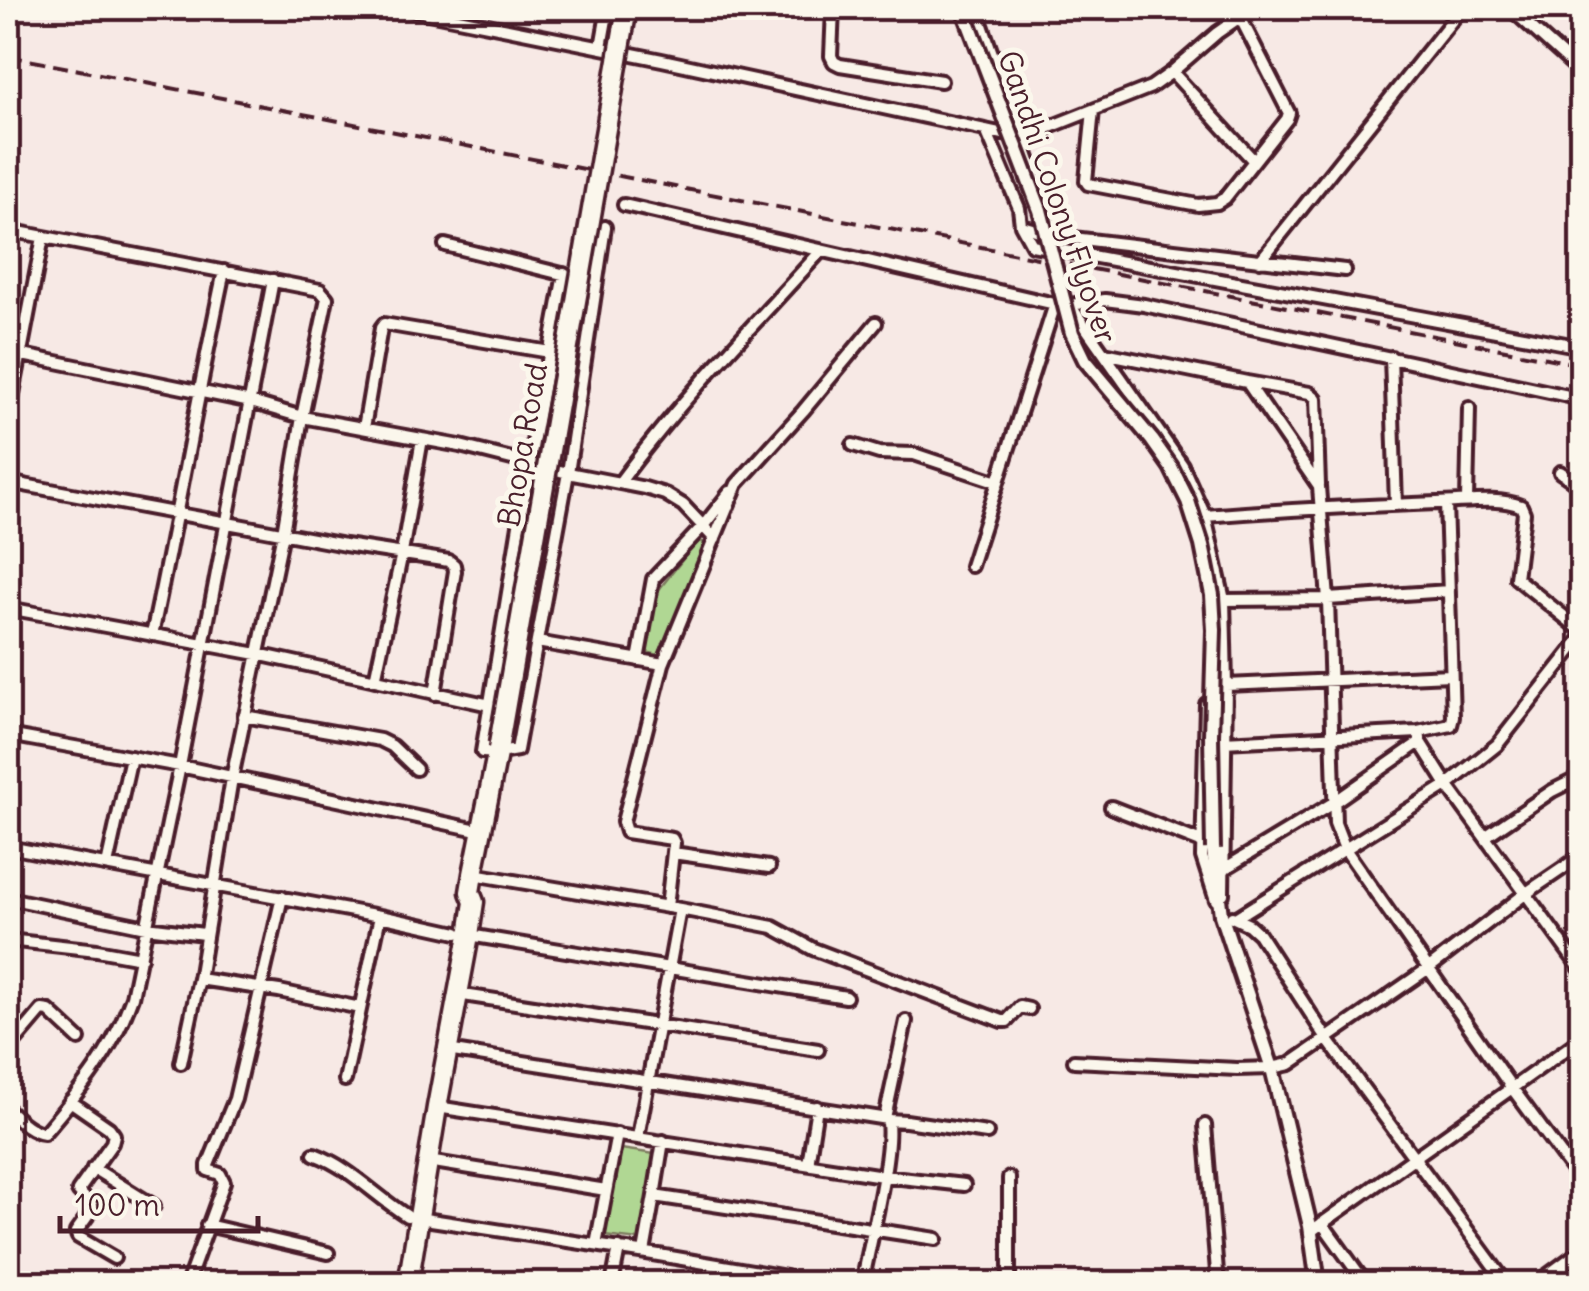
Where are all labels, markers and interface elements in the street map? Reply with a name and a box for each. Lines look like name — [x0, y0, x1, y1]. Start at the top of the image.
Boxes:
street label: Gandhi Colony Flyover — [990, 45, 1126, 348]
street label: Bhopa Road — [489, 360, 555, 530]
scale bar — [60, 1171, 258, 1233]
text: 100 m — [75, 1186, 160, 1224]

